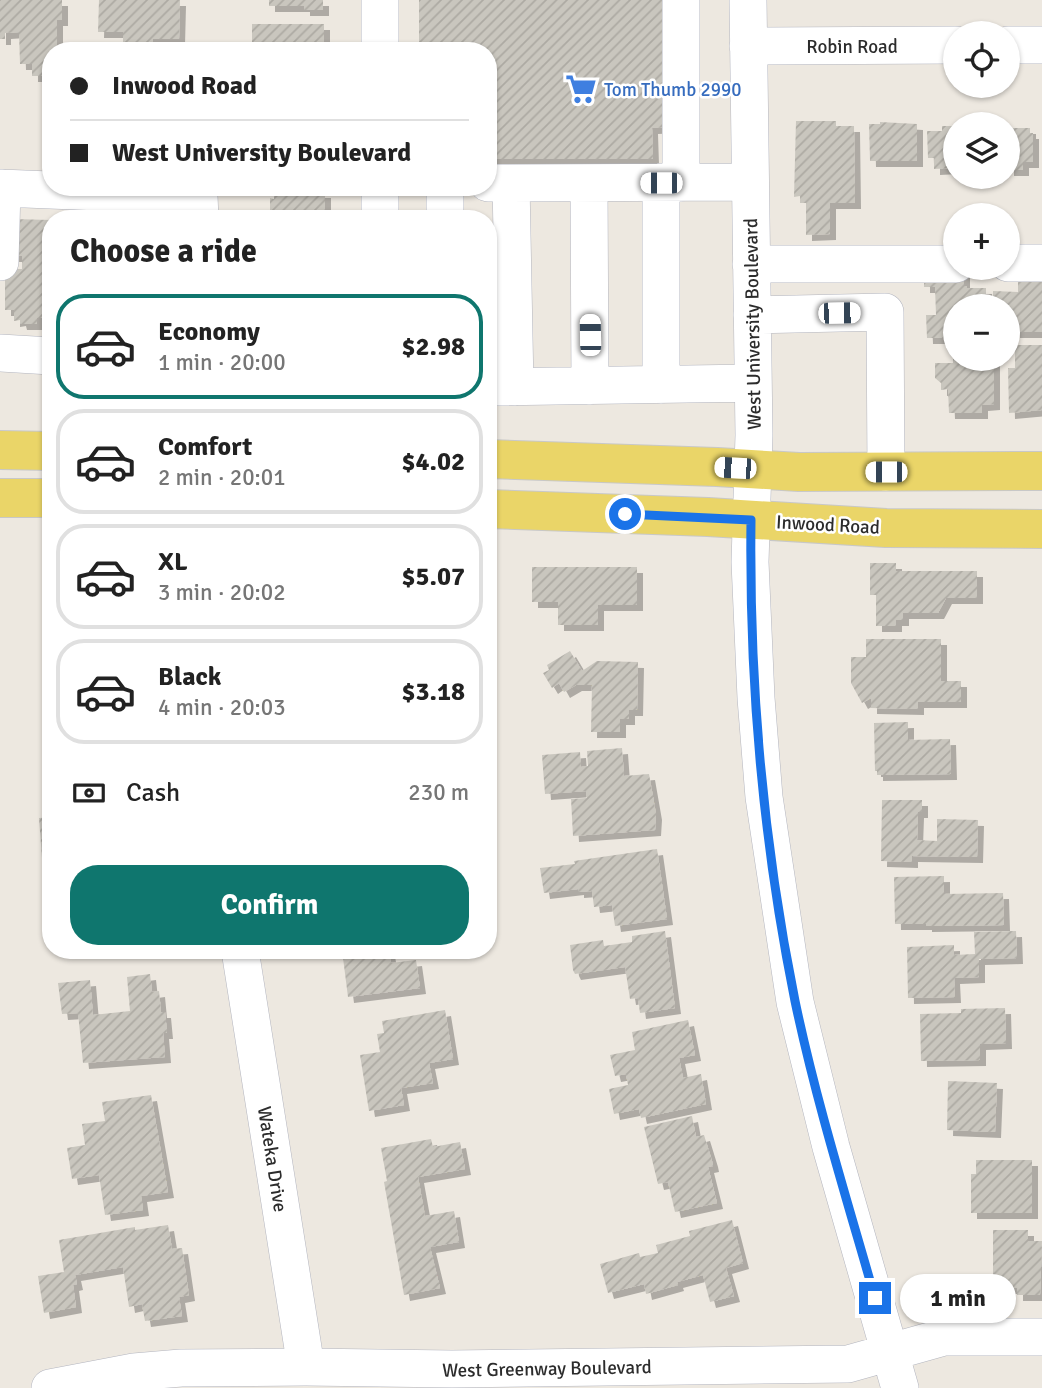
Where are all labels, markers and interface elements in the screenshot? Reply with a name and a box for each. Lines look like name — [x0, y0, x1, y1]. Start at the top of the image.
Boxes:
map controls — [943, 21, 1020, 371]
button: locate — [943, 21, 1020, 98]
street label: Robin Road — [806, 35, 898, 59]
text: Inwood Road — [112, 70, 257, 102]
supermarket icon: Tom Thumb 2990 — [564, 72, 598, 106]
place label: Tom Thumb 2990 — [604, 78, 741, 102]
button: layers — [943, 112, 1020, 189]
text: West University Boulevard — [112, 137, 411, 169]
car — [641, 173, 683, 194]
button: + — [943, 203, 1020, 280]
street label: West University Boulevard — [739, 218, 767, 430]
text: Choose a ride — [70, 232, 257, 271]
button: − — [943, 294, 1020, 371]
car — [818, 302, 861, 324]
car — [580, 314, 601, 356]
icon: car — [74, 315, 137, 378]
text: Economy — [158, 316, 260, 348]
text: $2.98 — [401, 331, 465, 363]
text: 1 min · 20:00 — [158, 348, 286, 377]
icon: car — [74, 430, 137, 493]
text: Comfort — [158, 431, 252, 463]
text: $4.02 — [401, 446, 465, 478]
car — [714, 456, 757, 480]
car — [866, 462, 908, 483]
text: 2 min · 20:01 — [158, 463, 286, 492]
route start — [609, 498, 641, 530]
street label: Inwood Road — [775, 510, 880, 540]
icon: car — [74, 545, 137, 608]
text: XL — [158, 546, 188, 578]
text: $5.07 — [401, 561, 465, 593]
text: 3 min · 20:02 — [158, 578, 286, 607]
icon: car — [74, 660, 137, 723]
text: Black — [158, 661, 221, 693]
text: $3.18 — [401, 676, 465, 708]
text: 4 min · 20:03 — [158, 693, 286, 722]
icon: cash — [70, 774, 108, 812]
text: Cash — [126, 777, 180, 809]
text: 230 m — [408, 778, 469, 807]
button: Confirm — [70, 865, 469, 945]
street label: Wateka Drive — [252, 1105, 292, 1214]
callout: 1 min — [900, 1274, 1015, 1322]
route end — [859, 1282, 891, 1314]
text: 1 min — [930, 1284, 986, 1313]
street label: West Greenway Boulevard — [442, 1355, 652, 1383]

